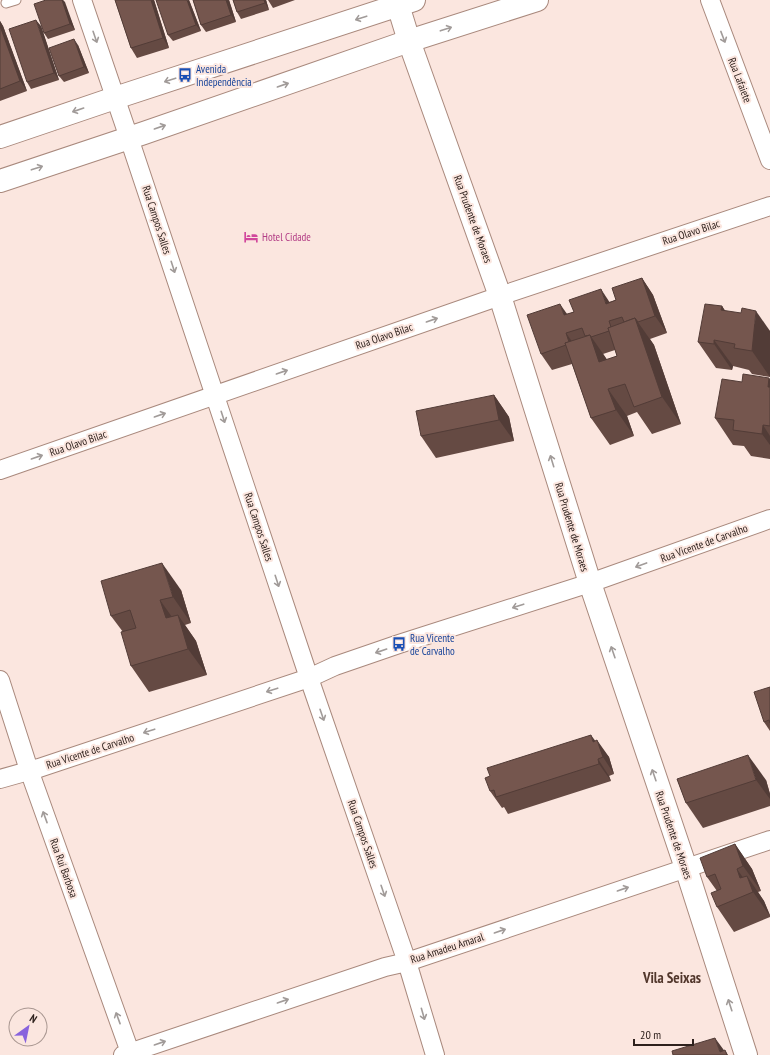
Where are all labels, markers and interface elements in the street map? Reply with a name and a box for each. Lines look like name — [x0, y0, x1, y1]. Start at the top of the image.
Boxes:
one-way arrow — [355, 14, 367, 22]
one-way arrow — [440, 25, 453, 32]
one-way arrow — [720, 30, 728, 42]
one-way arrow — [91, 31, 99, 43]
street label: Rua Lafaiete — [725, 55, 755, 105]
place label: Avenida Independência — [196, 62, 252, 89]
bus stop icon: Avenida Independência — [177, 67, 193, 83]
one-way arrow — [164, 77, 177, 84]
one-way arrow — [277, 80, 289, 88]
one-way arrow — [73, 107, 85, 115]
one-way arrow — [154, 123, 167, 130]
one-way arrow — [31, 164, 43, 172]
street label: Rua Prudente de Moraes — [451, 173, 495, 265]
street label: Rua Campos Salles — [139, 184, 175, 256]
street label: Rua Olavo Bilac — [660, 216, 722, 248]
hotel icon: Hotel Cidade — [243, 229, 259, 245]
place label: Hotel Cidade — [262, 230, 311, 244]
one-way arrow — [169, 261, 177, 273]
one-way arrow — [425, 315, 437, 323]
street label: Rua Olavo Bilac — [354, 320, 415, 352]
one-way arrow — [276, 368, 289, 375]
one-way arrow — [153, 411, 166, 418]
one-way arrow — [219, 411, 227, 423]
street label: Rua Olavo Bilac — [48, 427, 109, 459]
one-way arrow — [30, 453, 42, 461]
one-way arrow — [547, 455, 555, 467]
street label: Rua Prudente de Moraes — [552, 481, 592, 573]
street label: Rua Campos Salles — [241, 491, 277, 563]
street label: Rua Vicente de Carvalho — [659, 521, 750, 565]
one-way arrow — [634, 562, 647, 569]
one-way arrow — [274, 574, 281, 587]
one-way arrow — [511, 603, 524, 610]
place label: Rua Vicente de Carvalho — [410, 631, 455, 658]
bus stop icon: Rua Vicente de Carvalho — [391, 636, 407, 652]
one-way arrow — [608, 646, 616, 658]
one-way arrow — [375, 647, 387, 655]
one-way arrow — [266, 687, 279, 694]
one-way arrow — [319, 708, 326, 721]
one-way arrow — [143, 728, 156, 735]
street label: Rua Vicente de Carvalho — [44, 730, 136, 772]
one-way arrow — [650, 768, 657, 781]
street label: Rua Prudente de Moraes — [652, 789, 696, 881]
street label: Rua Campos Salles — [345, 798, 381, 870]
one-way arrow — [41, 811, 49, 823]
street label: Rua Rui Barbosa — [47, 837, 81, 899]
one-way arrow — [379, 884, 387, 896]
one-way arrow — [617, 885, 630, 892]
one-way arrow — [494, 926, 506, 934]
street label: Rua Amadeu Amaral — [409, 929, 486, 966]
district label: Vila Seixas — [642, 968, 701, 987]
one-way arrow — [277, 997, 289, 1005]
one-way arrow — [726, 998, 733, 1011]
north arrow — [8, 1007, 48, 1047]
one-way arrow — [420, 1008, 427, 1021]
text: N — [27, 1011, 40, 1026]
one-way arrow — [113, 1013, 121, 1025]
scale bar — [634, 1021, 693, 1047]
text: 20 m — [640, 1027, 661, 1042]
one-way arrow — [154, 1039, 167, 1046]

